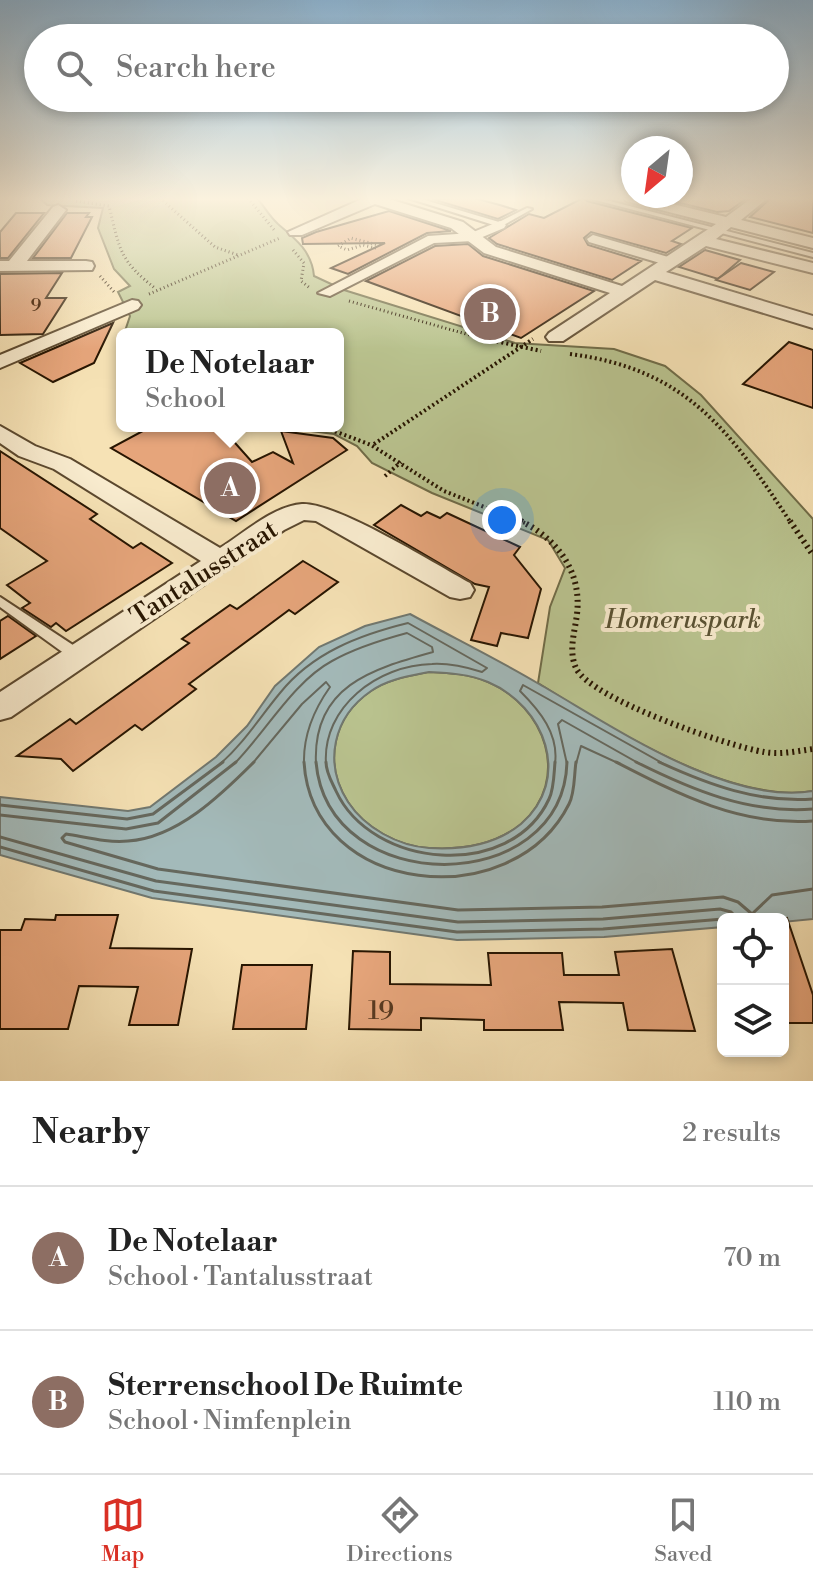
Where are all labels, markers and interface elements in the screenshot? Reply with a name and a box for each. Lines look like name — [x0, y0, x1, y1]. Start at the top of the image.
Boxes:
search box — [24, 24, 789, 112]
icon: search — [52, 46, 96, 90]
text: Search here — [116, 49, 276, 87]
north arrow — [621, 136, 693, 208]
pin: B — [464, 284, 516, 344]
house number: 9 — [31, 294, 42, 317]
popup — [116, 328, 344, 432]
text: De Notelaar — [145, 345, 315, 383]
text: School — [145, 383, 225, 415]
pin: A — [204, 458, 256, 518]
your location — [482, 500, 522, 540]
street label: Tantalusstraat — [124, 513, 284, 633]
park label: Homeruspark — [604, 604, 761, 636]
map controls — [717, 913, 789, 1057]
button: locate — [717, 913, 789, 985]
button: layers — [717, 985, 789, 1057]
house number: 19 — [368, 995, 394, 1027]
text: Nearby — [32, 1112, 150, 1154]
text: 2 results — [682, 1117, 781, 1149]
text: De Notelaar — [108, 1223, 278, 1261]
text: A — [49, 1242, 67, 1274]
text: 70 m — [723, 1242, 781, 1274]
text: School · Tantalusstraat — [108, 1261, 373, 1293]
text: Sterrenschool De Ruimte — [108, 1367, 463, 1405]
text: B — [48, 1386, 68, 1418]
text: 110 m — [713, 1386, 781, 1418]
text: School · Nimfenplein — [108, 1405, 351, 1437]
tab: Map — [101, 1493, 145, 1568]
tab: Directions — [347, 1493, 453, 1568]
tab: Saved — [654, 1493, 712, 1568]

